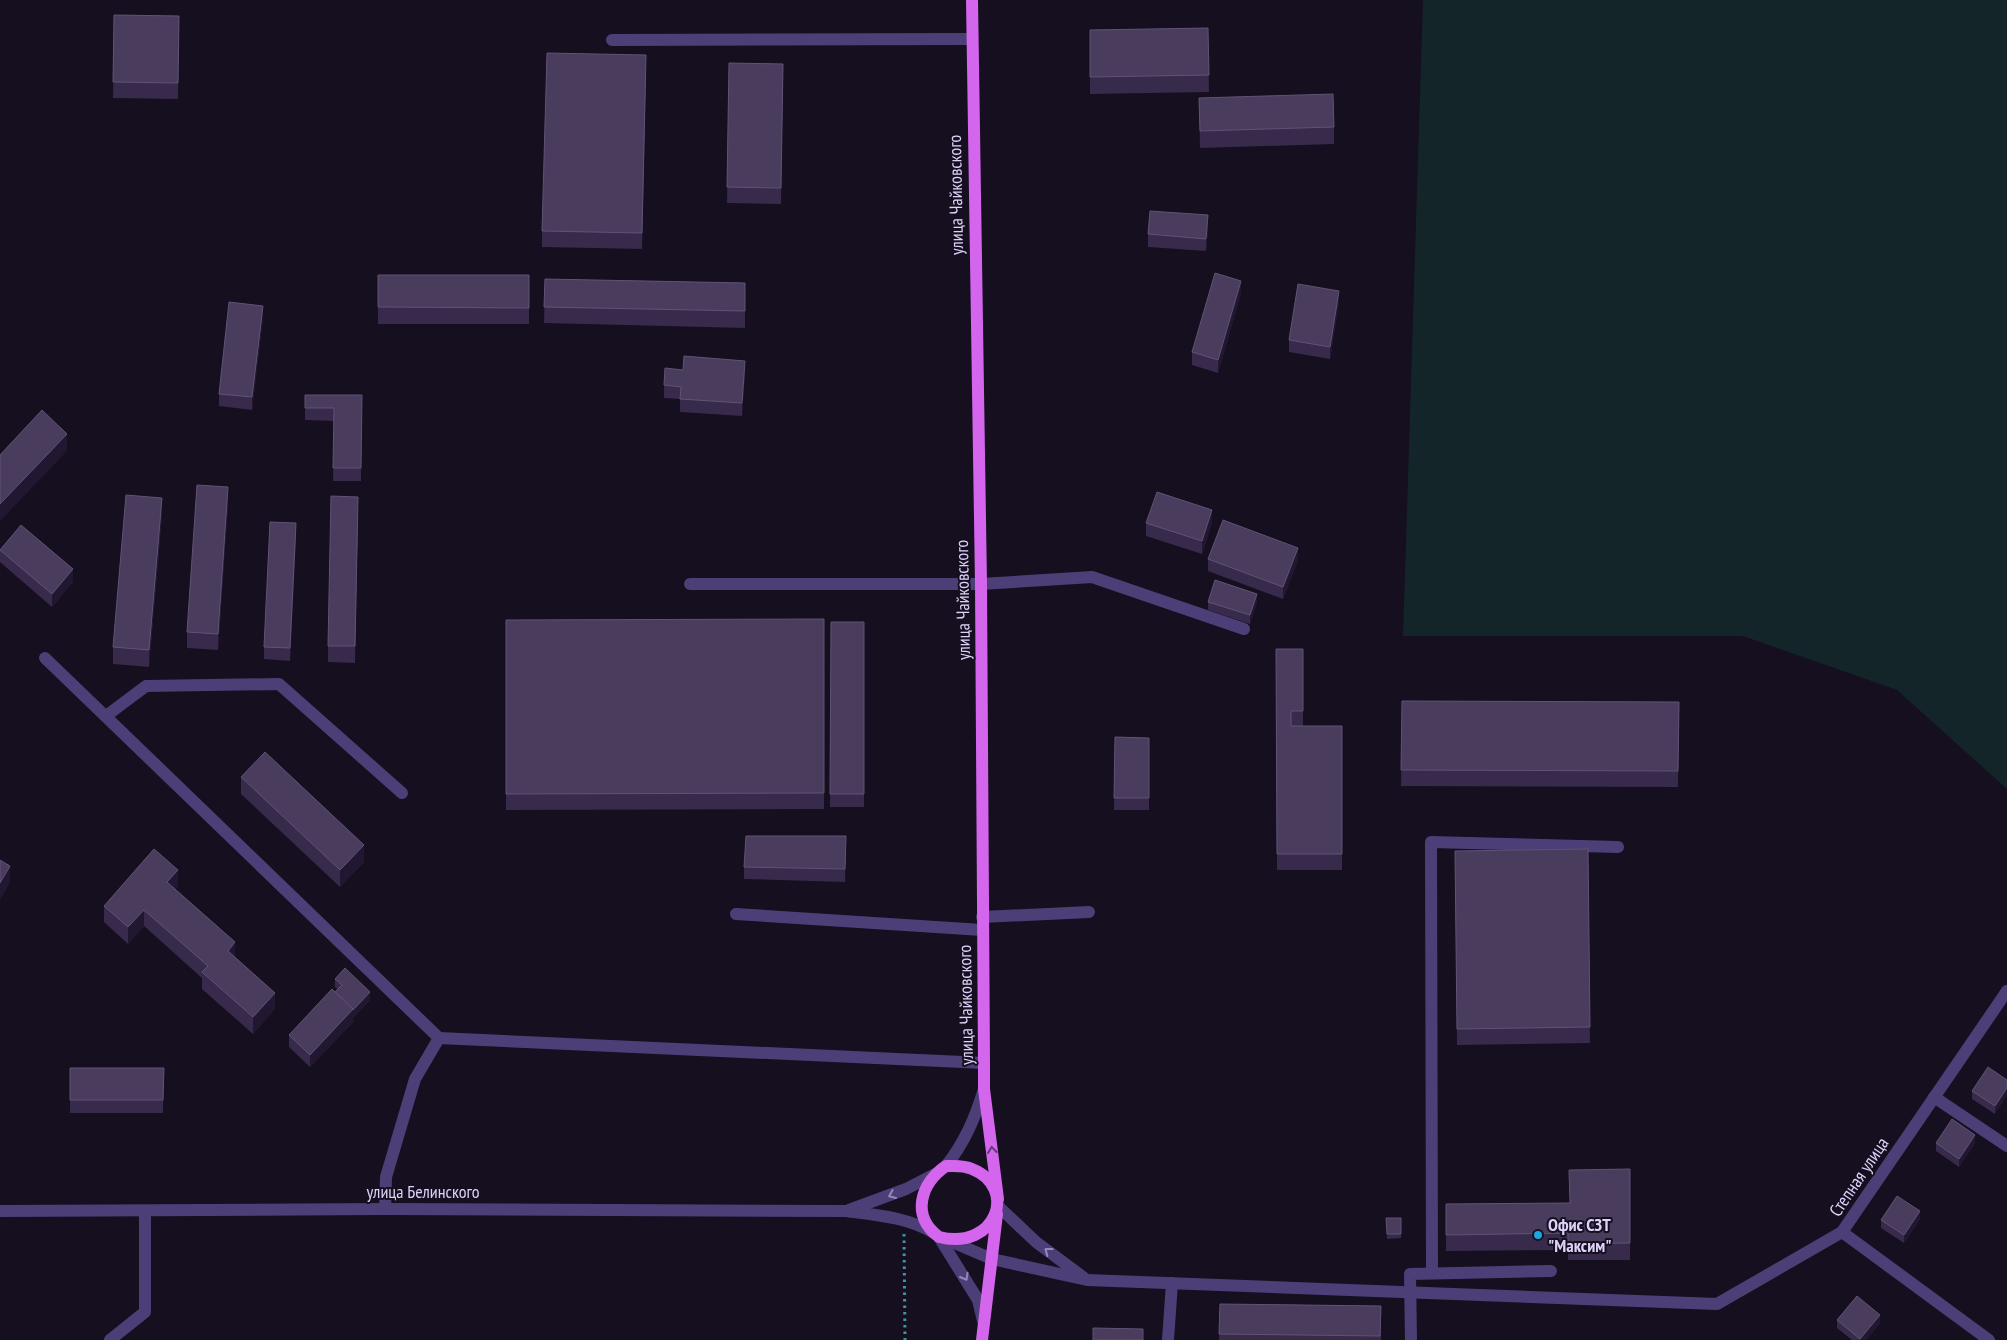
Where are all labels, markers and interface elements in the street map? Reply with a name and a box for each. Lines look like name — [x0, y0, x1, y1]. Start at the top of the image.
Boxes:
street label: улица Чайковского — [943, 134, 968, 255]
street label: улица Чайковского — [950, 539, 975, 660]
street label: улица Чайковского — [953, 944, 978, 1065]
street label: Степная улица — [1824, 1133, 1893, 1221]
one-way arrow — [987, 1146, 998, 1154]
street label: улица Белинского — [367, 1180, 480, 1203]
one-way arrow — [888, 1188, 897, 1199]
place label: Офис СЗТ "Максим" — [1548, 1213, 1612, 1257]
marker: Офис СЗТ "Максим" — [1532, 1229, 1544, 1241]
one-way arrow — [1045, 1248, 1054, 1256]
one-way arrow — [959, 1271, 969, 1280]

